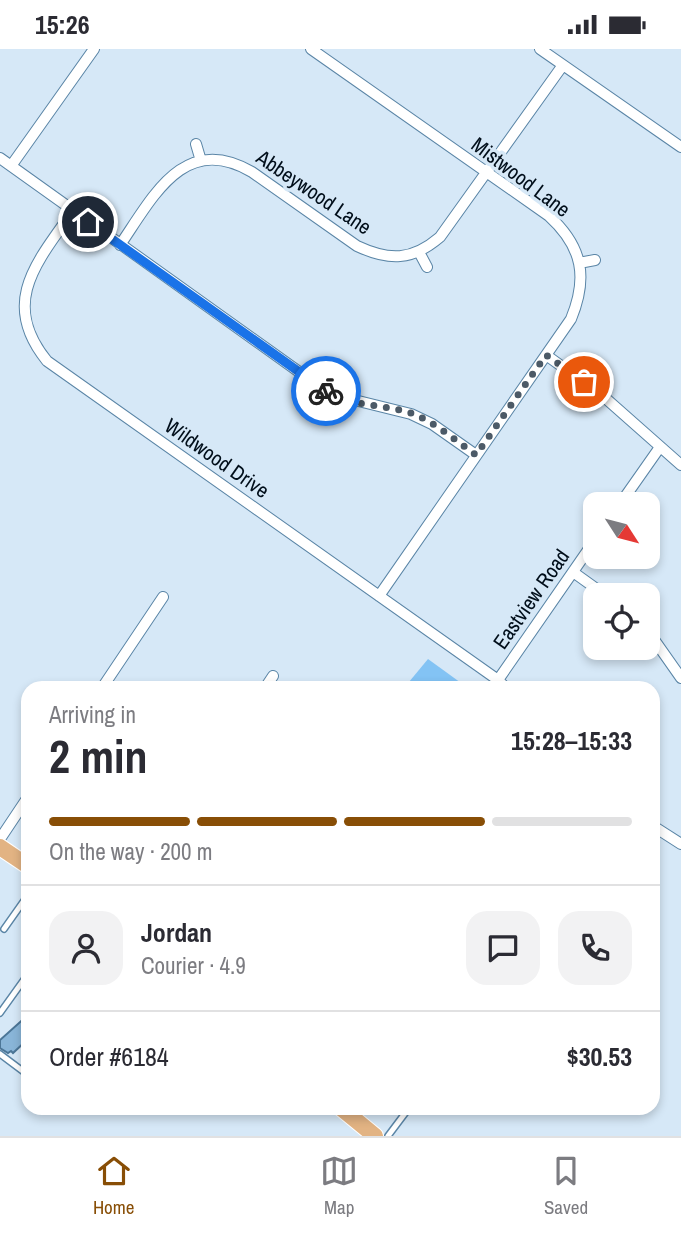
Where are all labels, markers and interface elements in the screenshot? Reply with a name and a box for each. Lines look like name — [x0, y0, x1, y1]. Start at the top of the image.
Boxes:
text: 15:26 — [35, 7, 90, 42]
street label: Mistwood Lane — [466, 130, 576, 224]
street label: Abbeywood Lane — [250, 142, 377, 241]
pin — [58, 192, 118, 252]
icon: home — [69, 203, 107, 241]
pin — [554, 352, 614, 412]
courier — [291, 356, 361, 426]
icon: bag — [565, 363, 603, 401]
icon: bike — [307, 372, 345, 410]
street label: Wildwood Drive — [159, 411, 275, 505]
north arrow — [583, 492, 660, 569]
map controls — [583, 492, 660, 660]
street label: Eastview Road — [486, 543, 576, 655]
button: locate — [583, 583, 660, 660]
text: Arriving in — [49, 699, 136, 730]
text: 15:28–15:33 — [511, 723, 632, 758]
text: 2 min — [49, 725, 148, 787]
text: On the way · 200 m — [49, 836, 213, 867]
button: person — [49, 911, 123, 985]
button: chat — [466, 911, 540, 985]
button: phone — [558, 911, 632, 985]
text: Jordan — [141, 915, 212, 950]
text: Courier · 4.9 — [141, 950, 246, 981]
text: Order #6184 — [49, 1039, 169, 1074]
text: $30.53 — [567, 1039, 632, 1074]
tab: Home — [93, 1152, 134, 1220]
tab: Map — [320, 1152, 358, 1220]
tab: Saved — [544, 1152, 588, 1220]

